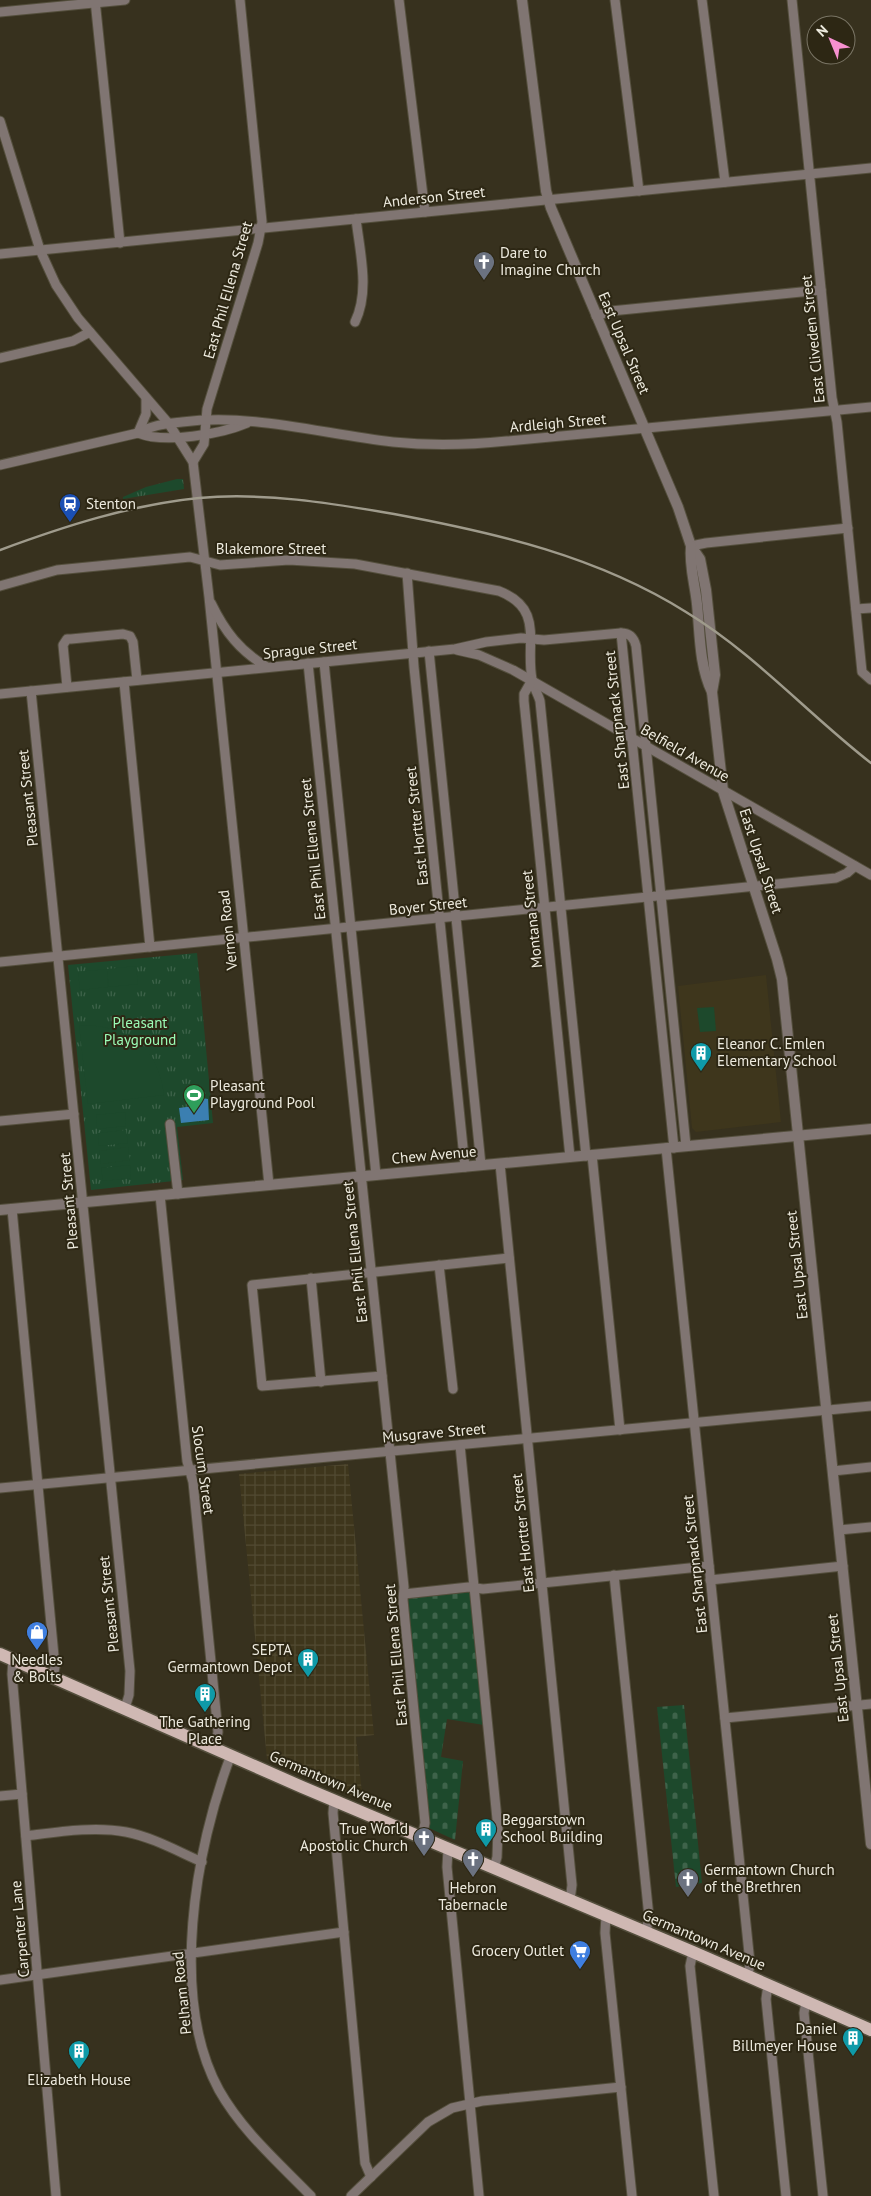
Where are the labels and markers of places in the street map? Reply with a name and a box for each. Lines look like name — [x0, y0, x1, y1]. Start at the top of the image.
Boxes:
place label: Dare to Imagine Church — [500, 243, 601, 279]
church icon: Dare to Imagine Church — [472, 250, 496, 281]
station icon: Stenton — [58, 492, 82, 523]
place label: Stenton — [86, 494, 136, 513]
place label: Eleanor C. Emlen Elementary School — [717, 1034, 837, 1070]
building icon: Eleanor C. Emlen Elementary School — [689, 1041, 713, 1072]
place label: Pleasant Playground Pool — [210, 1076, 316, 1112]
sports icon: Pleasant Playground Pool — [182, 1083, 206, 1114]
shop icon: Needles & Bolts — [25, 1620, 49, 1651]
place label: SEPTA Germantown Depot — [168, 1640, 292, 1676]
building icon: SEPTA Germantown Depot — [296, 1647, 320, 1678]
place label: Needles & Bolts — [11, 1650, 63, 1686]
building icon: The Gathering Place — [193, 1682, 217, 1713]
place label: The Gathering Place — [159, 1712, 251, 1748]
place label: Beggarstown School Building — [502, 1810, 603, 1846]
building icon: Beggarstown School Building — [474, 1817, 498, 1848]
place label: True World Apostolic Church — [300, 1819, 408, 1855]
church icon: True World Apostolic Church — [412, 1826, 436, 1857]
church icon: Hebron Tabernacle — [461, 1847, 485, 1878]
place label: Germantown Church of the Brethren — [704, 1860, 835, 1896]
church icon: Germantown Church of the Brethren — [676, 1867, 700, 1898]
place label: Hebron Tabernacle — [438, 1878, 508, 1914]
supermarket icon: Grocery Outlet — [568, 1939, 592, 1970]
place label: Grocery Outlet — [472, 1941, 564, 1960]
place label: Daniel Billmeyer House — [732, 2019, 838, 2055]
building icon: Daniel Billmeyer House — [841, 2026, 865, 2057]
building icon: Elizabeth House — [67, 2039, 91, 2070]
place label: Elizabeth House — [27, 2070, 131, 2089]

